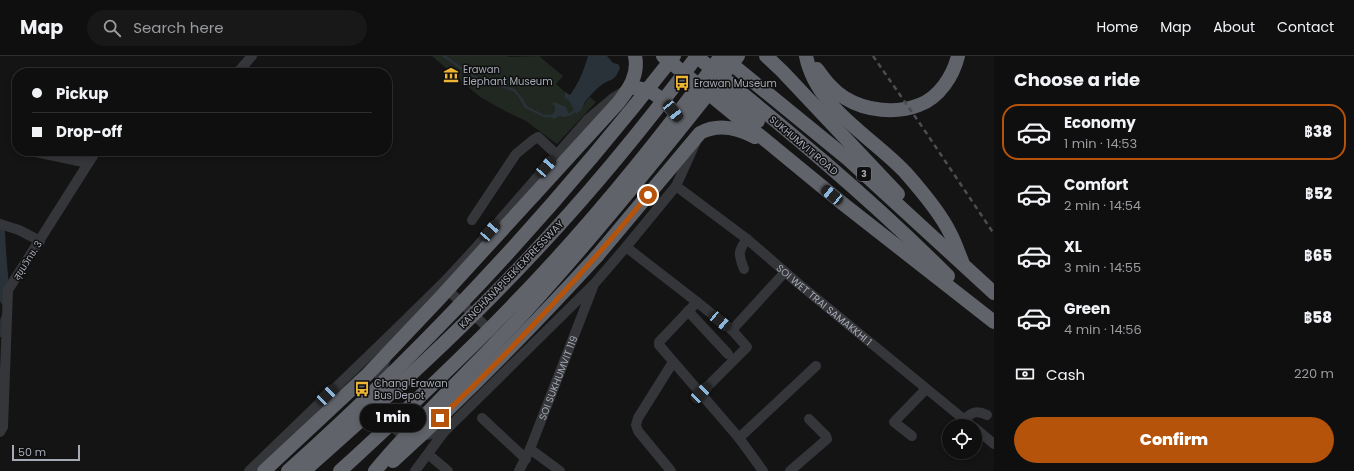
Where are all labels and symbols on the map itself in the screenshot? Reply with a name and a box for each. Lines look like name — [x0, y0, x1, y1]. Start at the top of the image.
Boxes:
place label: Erawan Elephant Museum — [463, 62, 553, 89]
museum icon: Erawan Elephant Museum — [442, 66, 460, 84]
bus stop icon: Erawan Museum — [673, 74, 691, 92]
place label: Erawan Museum — [694, 76, 777, 91]
car — [661, 98, 685, 124]
street label: SUKHUMVIT ROAD — [766, 112, 841, 179]
car — [534, 154, 558, 180]
road number: 3 — [857, 167, 871, 181]
car — [819, 183, 845, 207]
route start — [639, 186, 657, 204]
street label: KANCHANAPISEK EXPRESSWAY — [456, 217, 567, 332]
car — [478, 218, 502, 244]
street label: สุขุมวิทซ. 3 — [9, 237, 46, 283]
street label: SOI WET TRAI SAMAKKHI 1 — [773, 261, 875, 349]
car — [707, 309, 733, 333]
street label: SOI SUKHUMVIT 119 — [535, 333, 581, 423]
place label: Chang Erawan Bus Depot — [374, 376, 448, 403]
bus stop icon: Chang Erawan Bus Depot — [353, 380, 371, 398]
car — [688, 380, 714, 406]
car — [314, 382, 340, 408]
callout: 1 min — [360, 404, 426, 432]
route end — [431, 409, 449, 427]
scale bar — [12, 443, 80, 462]

